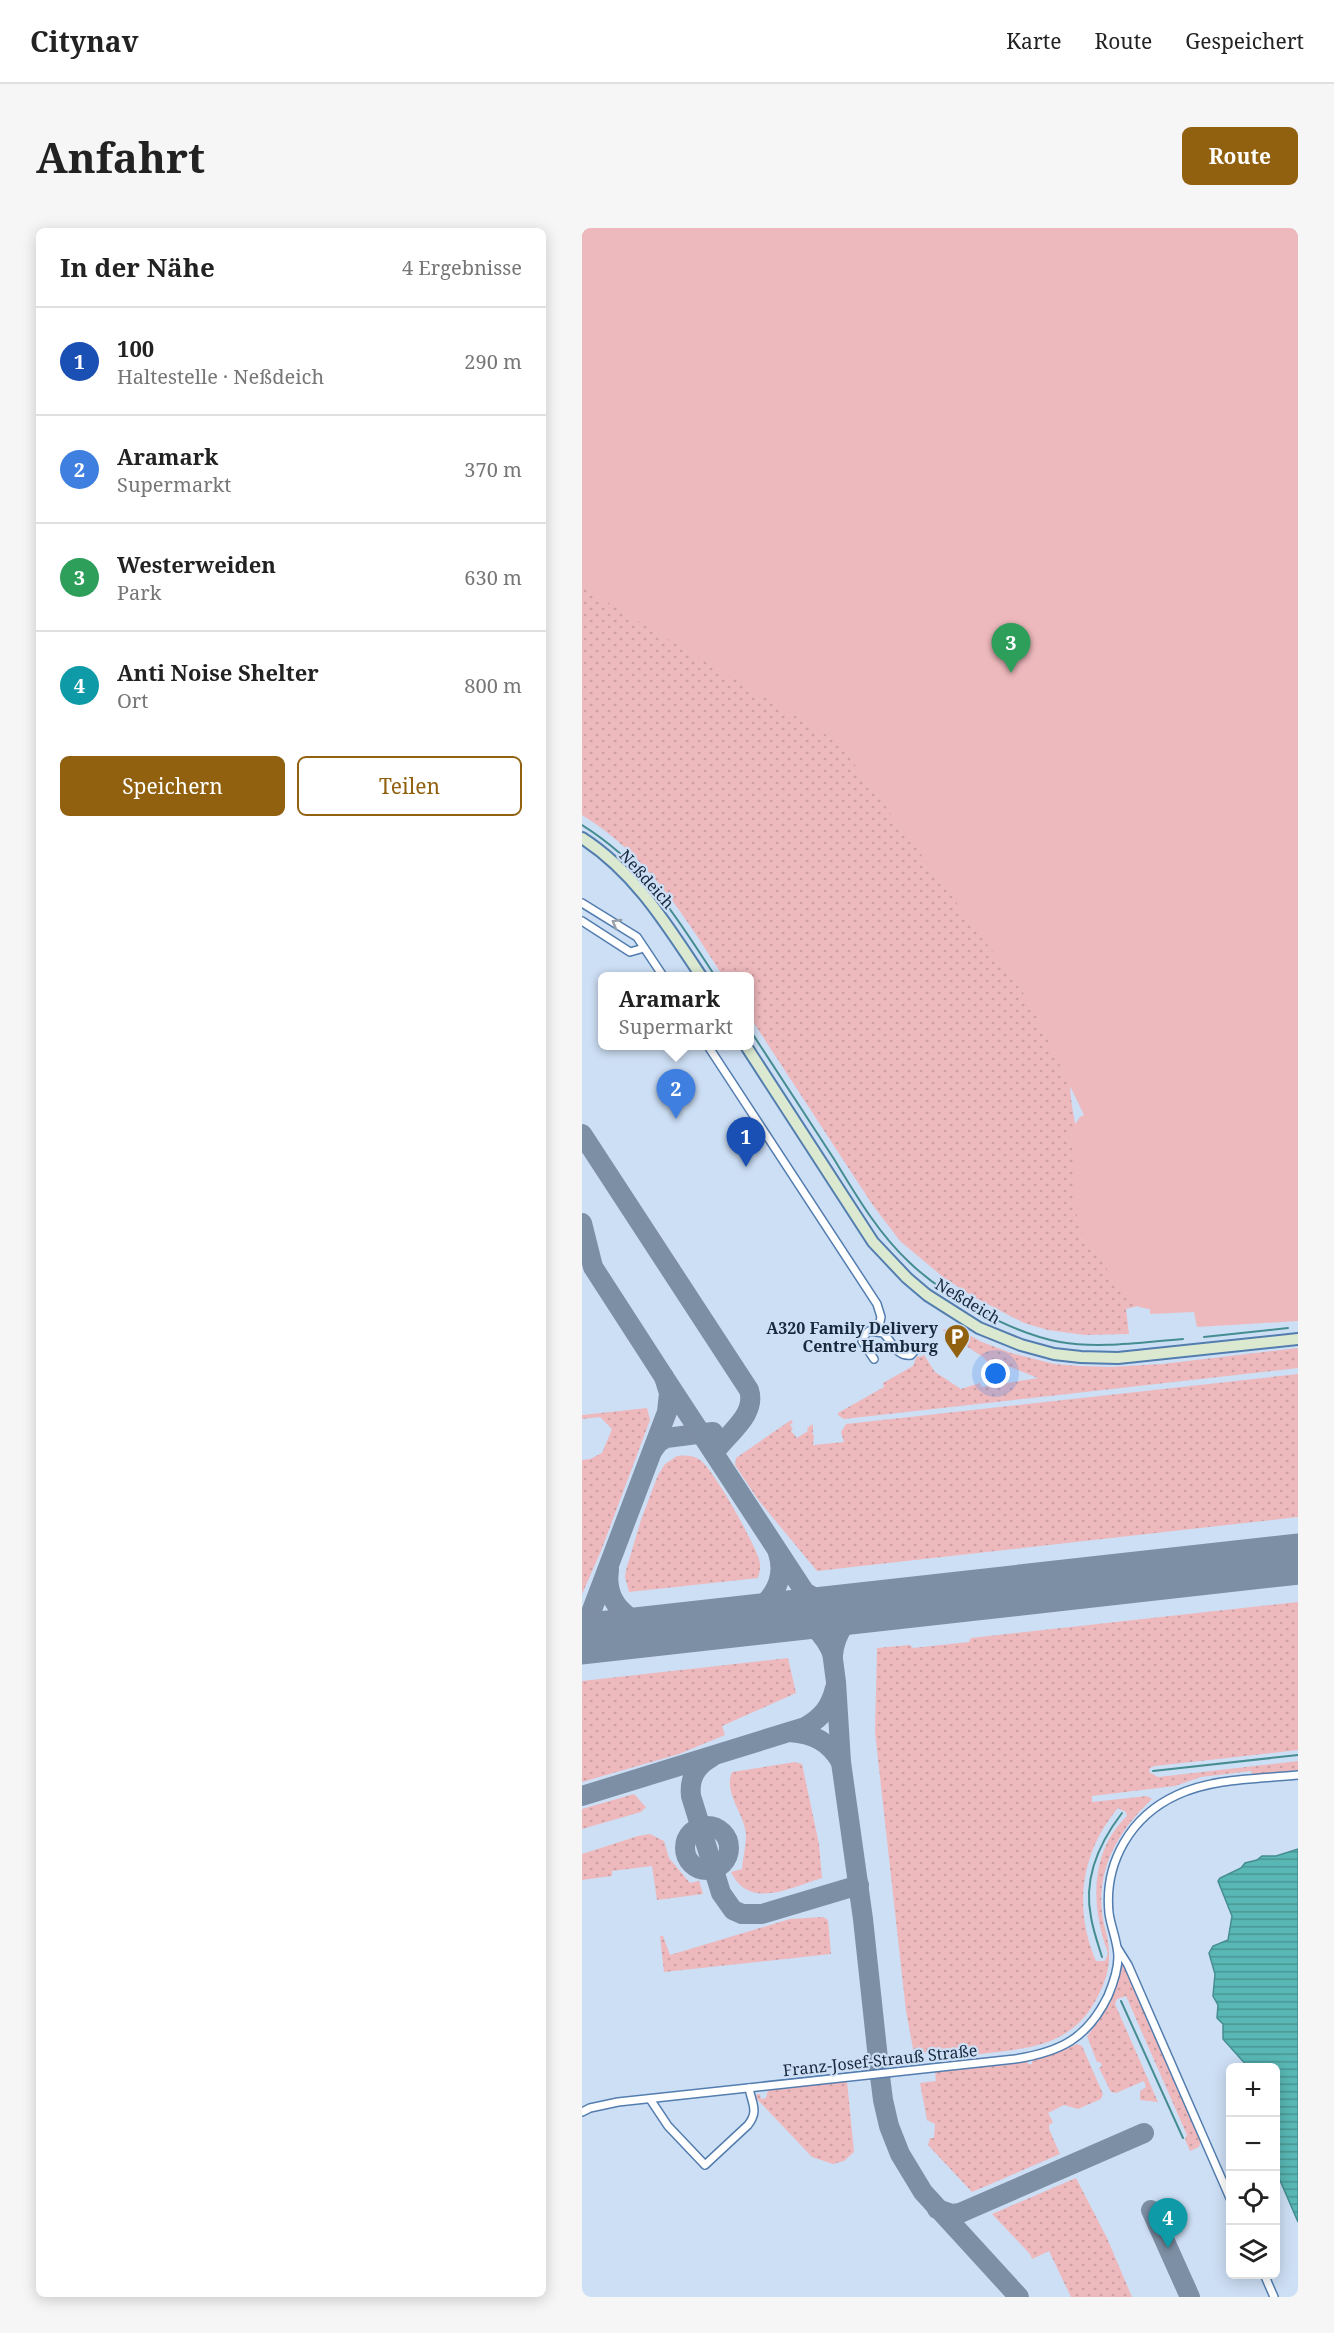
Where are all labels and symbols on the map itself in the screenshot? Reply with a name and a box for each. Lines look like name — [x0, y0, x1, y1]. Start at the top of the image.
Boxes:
pin: 3 — [992, 624, 1030, 673]
street label: Neßdeich — [615, 845, 679, 913]
one-way arrow — [611, 919, 622, 930]
pin: 2 — [656, 1070, 695, 1119]
pin: 1 — [726, 1118, 766, 1167]
street label: Neßdeich — [931, 1273, 1005, 1329]
place label: A320 Family Delivery Centre Hamburg — [766, 1317, 939, 1357]
parking icon: A320 Family Delivery Centre Hamburg — [942, 1322, 972, 1360]
your location — [981, 1359, 1010, 1388]
street label: Franz-Josef-Strauß Straße — [782, 2039, 978, 2081]
pin: 4 — [1148, 2198, 1188, 2248]

